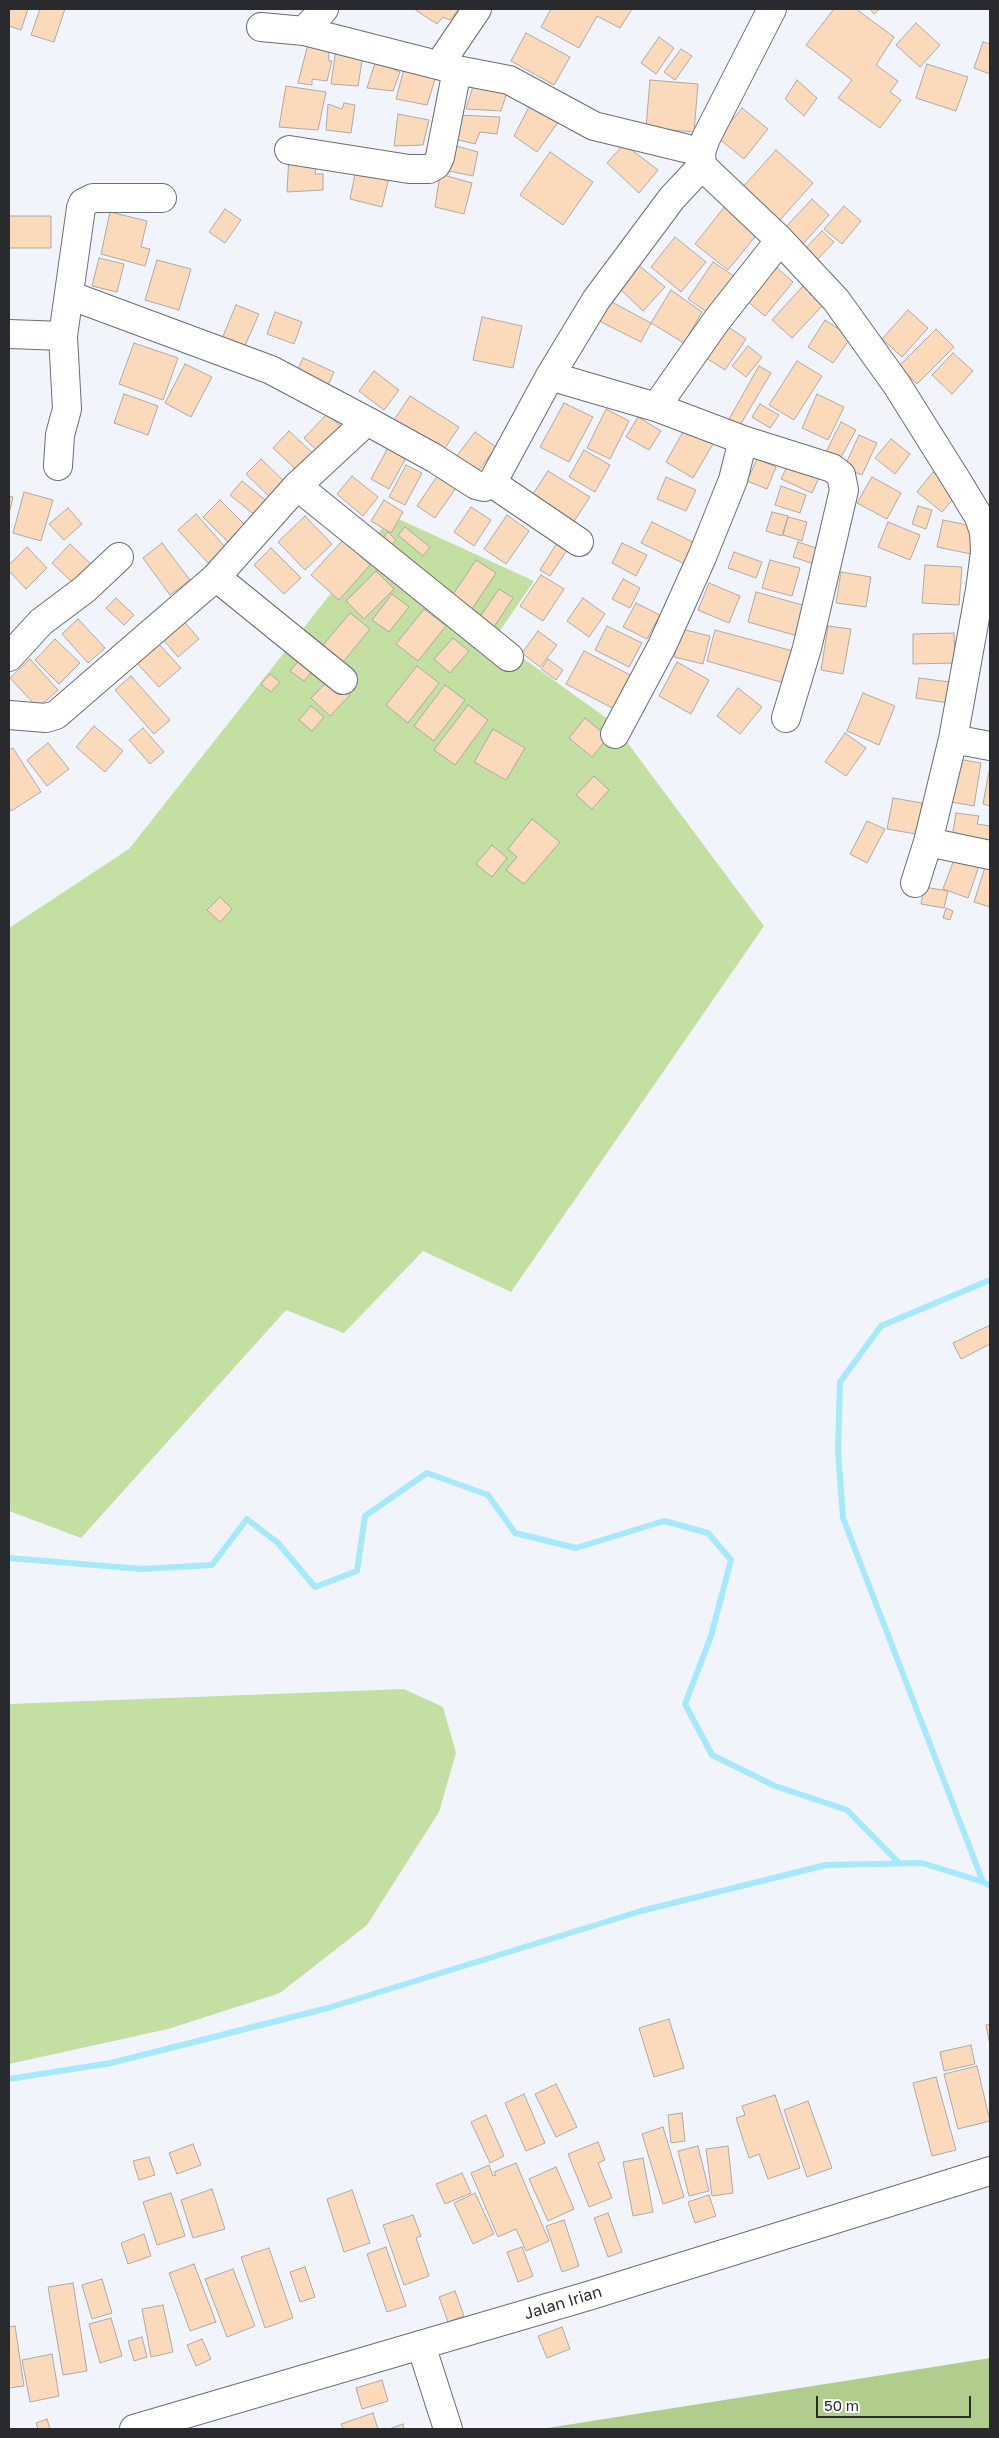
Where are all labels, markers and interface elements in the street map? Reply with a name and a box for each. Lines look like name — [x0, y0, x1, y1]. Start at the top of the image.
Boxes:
street label: Jalan Irian — [522, 2282, 604, 2324]
scale bar — [819, 2386, 974, 2418]
text: 50 m — [824, 2396, 859, 2414]

